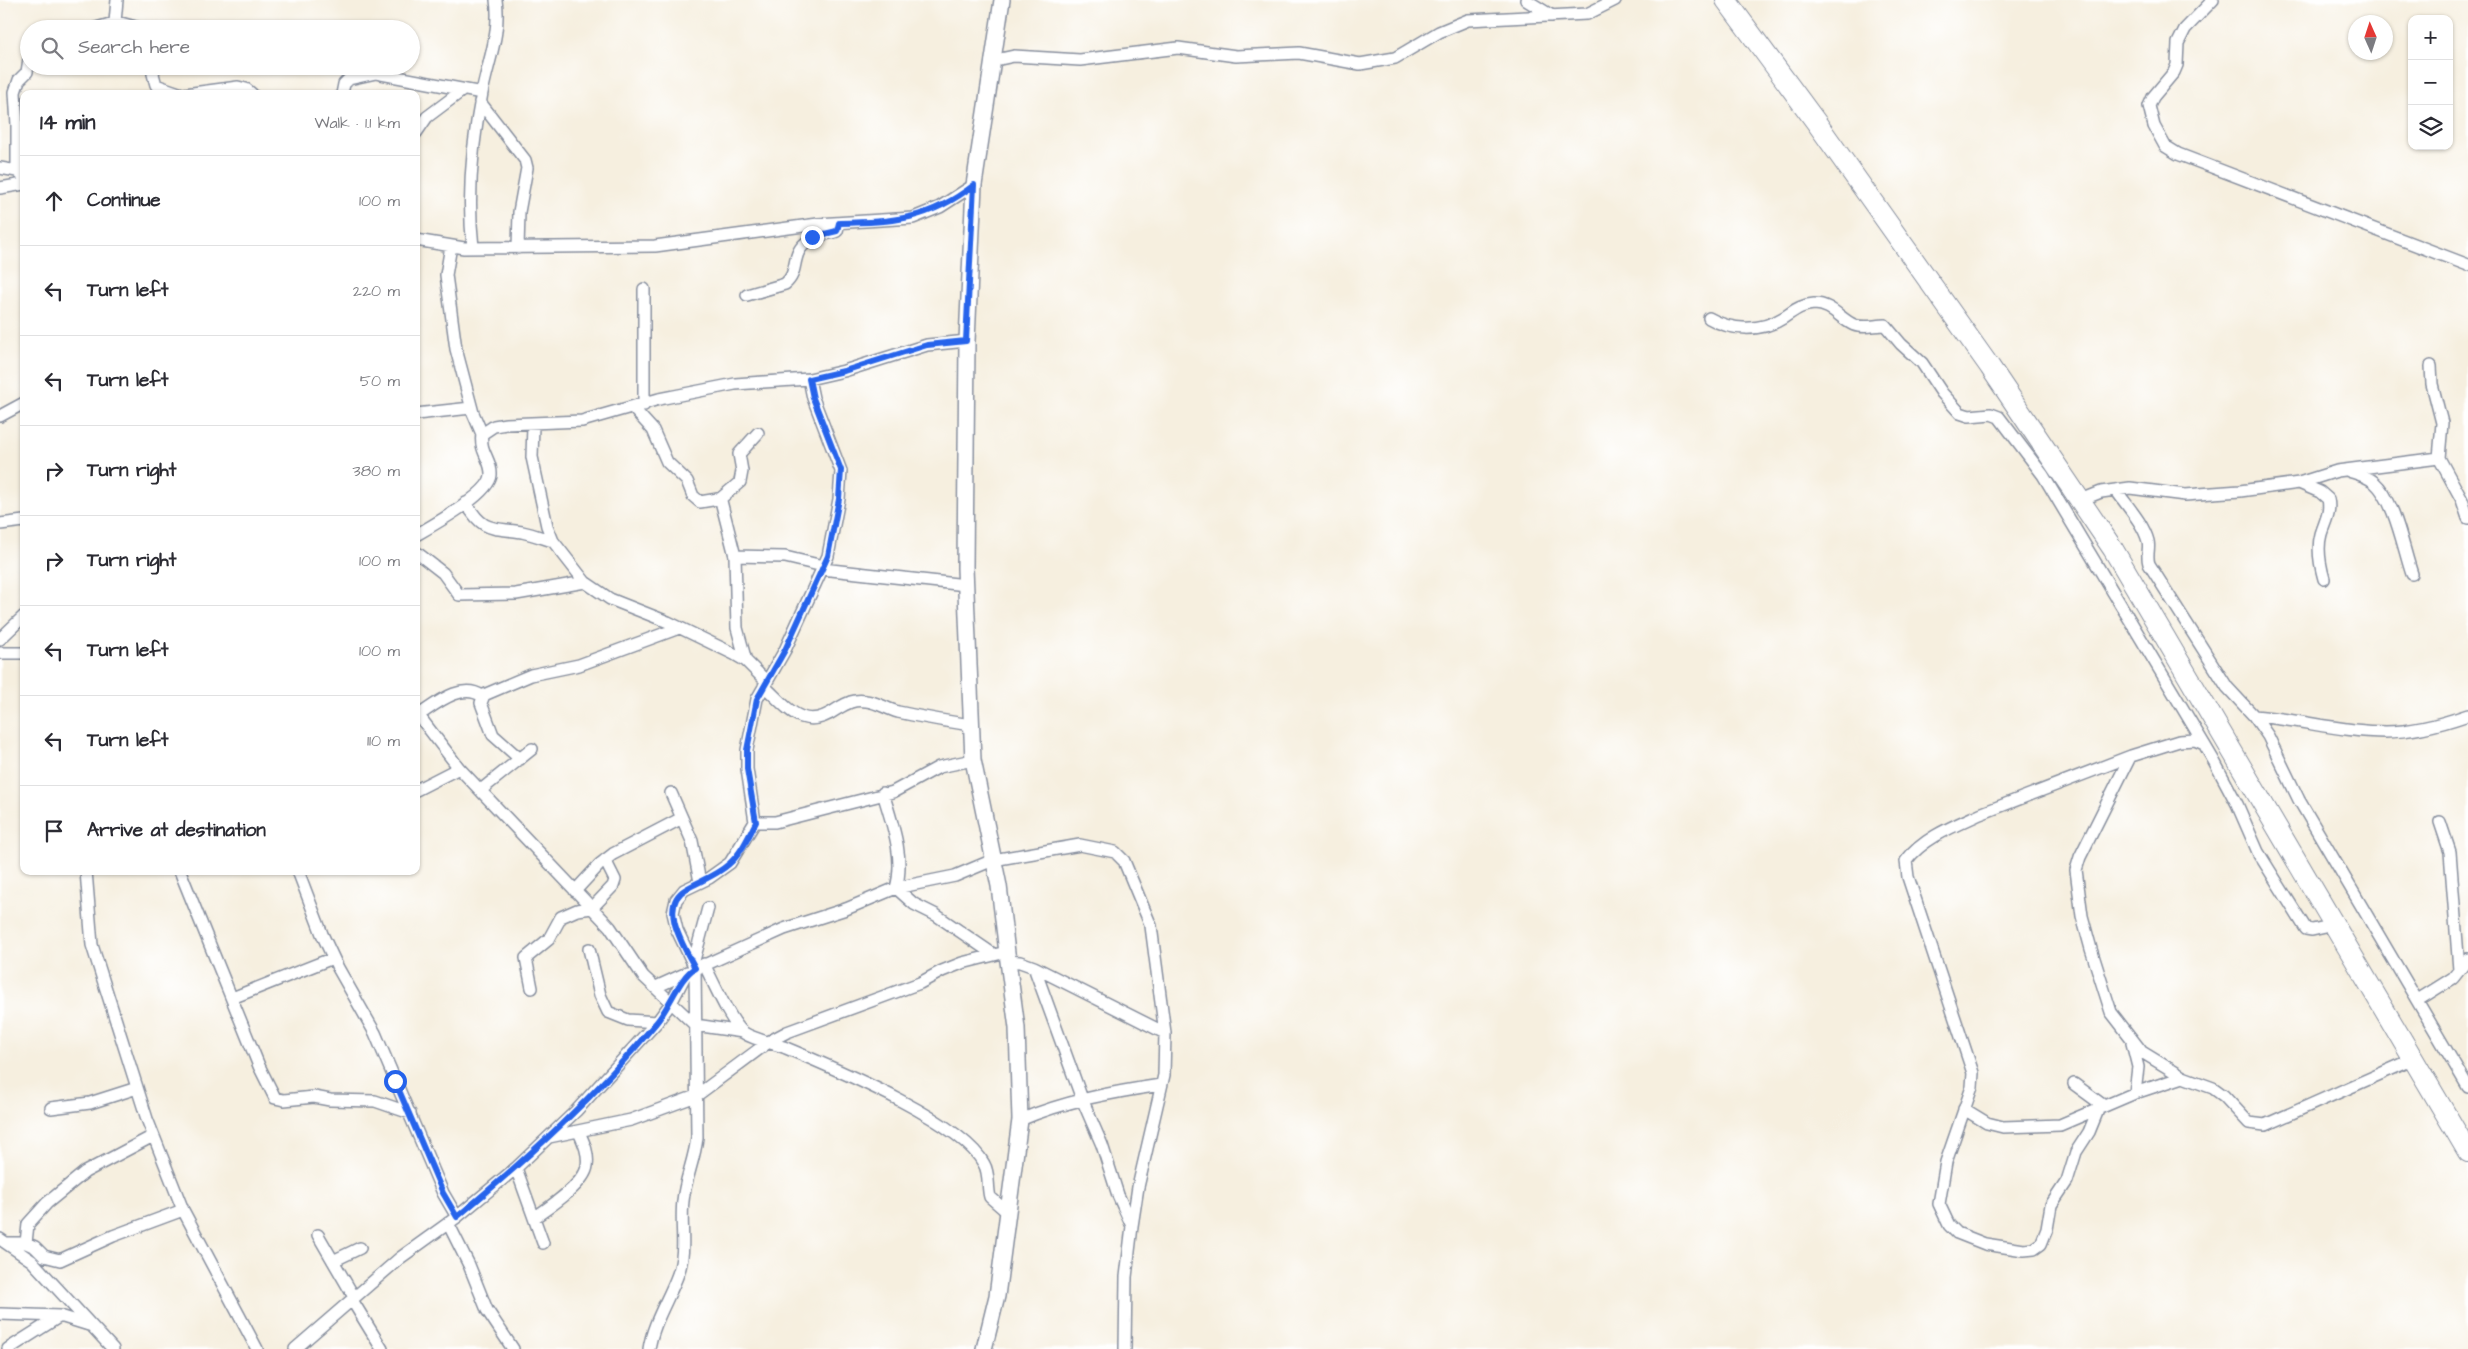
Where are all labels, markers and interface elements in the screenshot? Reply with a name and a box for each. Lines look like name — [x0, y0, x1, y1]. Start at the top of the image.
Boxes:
north arrow — [2348, 15, 2393, 60]
map controls — [2408, 15, 2453, 150]
button: + — [2408, 15, 2453, 60]
search box — [20, 20, 420, 75]
icon: search — [38, 34, 66, 62]
text: Search here — [78, 34, 190, 61]
button: − — [2408, 60, 2453, 105]
button: layers — [2408, 105, 2453, 150]
text: 14 min — [40, 108, 95, 137]
text: Walk · 1.1 km — [314, 112, 400, 134]
icon: ahead — [40, 187, 68, 215]
text: Continue — [87, 187, 161, 214]
text: 100 m — [359, 190, 400, 212]
route end — [801, 226, 824, 249]
icon: left — [40, 277, 68, 305]
text: Turn left — [87, 277, 168, 304]
text: 220 m — [353, 280, 400, 302]
icon: left — [40, 367, 68, 395]
text: Turn left — [87, 367, 168, 394]
text: 50 m — [360, 370, 400, 392]
icon: right — [40, 457, 68, 485]
text: Turn right — [87, 457, 176, 484]
text: 380 m — [353, 460, 400, 482]
icon: right — [40, 547, 68, 575]
text: Turn right — [87, 547, 176, 574]
text: 100 m — [359, 550, 400, 572]
icon: left — [40, 637, 68, 665]
text: Turn left — [87, 637, 168, 664]
text: 100 m — [359, 640, 400, 662]
icon: left — [40, 727, 68, 755]
text: Turn left — [87, 727, 168, 754]
text: 110 m — [367, 730, 400, 752]
icon: arrive — [40, 817, 68, 845]
text: Arrive at destination — [87, 817, 266, 844]
route start — [384, 1070, 407, 1093]

